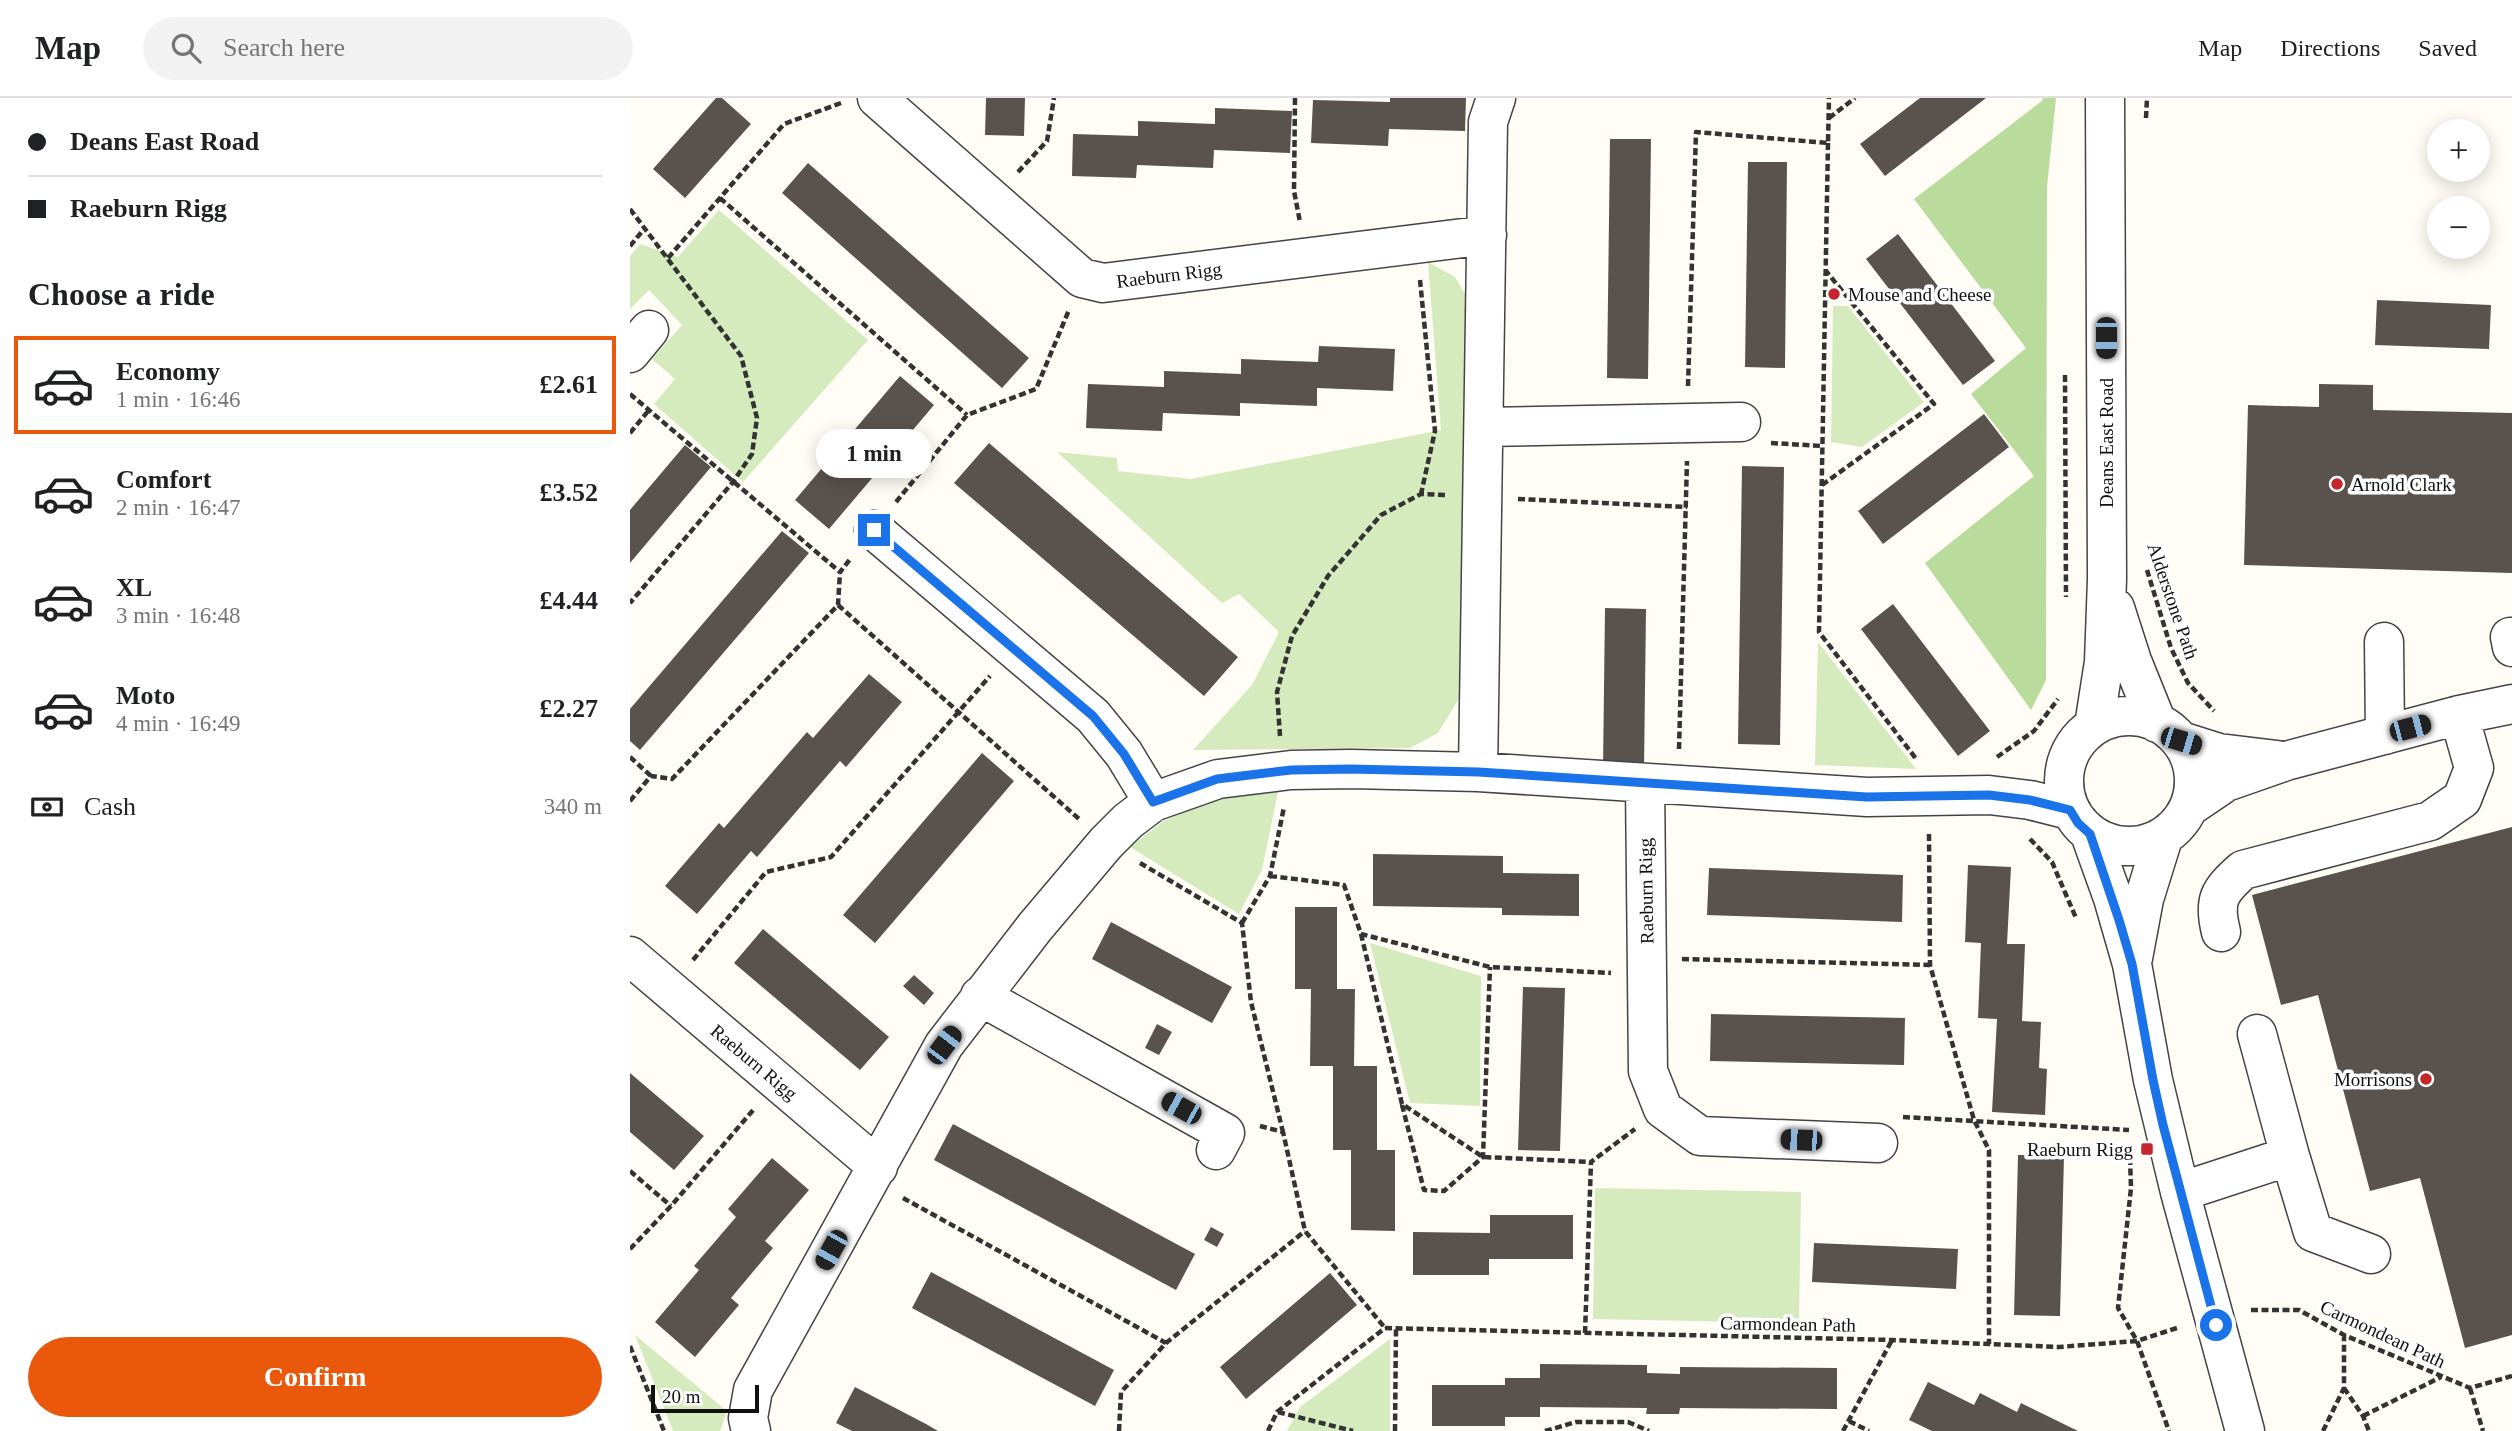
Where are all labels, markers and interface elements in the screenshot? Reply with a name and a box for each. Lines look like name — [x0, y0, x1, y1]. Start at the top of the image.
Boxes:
search box — [143, 17, 633, 80]
icon: search — [167, 29, 205, 67]
text: Map — [35, 30, 101, 66]
text: Search here — [223, 33, 345, 62]
text: Map — [2198, 35, 2242, 61]
text: Directions — [2280, 35, 2380, 61]
text: Saved — [2418, 35, 2477, 61]
map controls — [2427, 119, 2490, 259]
button: + — [2427, 119, 2490, 182]
text: Deans East Road — [70, 127, 259, 156]
text: Raeburn Rigg — [70, 194, 227, 223]
button: − — [2427, 196, 2490, 259]
street label: Raeburn Rigg — [1115, 258, 1223, 292]
text: Choose a ride — [28, 276, 215, 312]
place label: Mouse and Cheese — [1848, 284, 1992, 305]
marker: Mouse and Cheese — [1826, 286, 1842, 302]
car — [2096, 317, 2117, 359]
icon: car — [32, 354, 95, 417]
text: Economy — [116, 357, 220, 386]
text: £2.61 — [540, 370, 598, 399]
street label: Deans East Road — [2096, 378, 2117, 508]
text: 1 min · 16:46 — [116, 387, 241, 412]
callout: 1 min — [816, 428, 932, 478]
text: 1 min — [846, 441, 902, 466]
icon: car — [32, 462, 95, 525]
text: Comfort — [116, 465, 211, 494]
place label: Arnold Clark — [2351, 474, 2452, 495]
marker: Arnold Clark — [2329, 476, 2345, 492]
text: £3.52 — [540, 478, 598, 507]
text: 2 min · 16:47 — [116, 495, 241, 520]
route end — [858, 514, 890, 546]
street label: Alderstone Path — [2143, 540, 2203, 663]
icon: car — [32, 570, 95, 633]
text: XL — [116, 573, 152, 602]
text: £4.44 — [540, 586, 598, 615]
text: 3 min · 16:48 — [116, 603, 241, 628]
icon: car — [32, 678, 95, 741]
text: Moto — [116, 681, 175, 710]
text: £2.27 — [540, 694, 598, 723]
text: 4 min · 16:49 — [116, 711, 241, 736]
car — [2387, 712, 2434, 744]
car — [2158, 725, 2205, 757]
icon: cash — [28, 788, 66, 826]
text: Cash — [84, 792, 136, 821]
text: 340 m — [544, 794, 602, 819]
street label: Raeburn Rigg — [1635, 837, 1657, 944]
street label: Raeburn Rigg — [707, 1020, 802, 1104]
car — [923, 1022, 966, 1068]
place label: Morrisons — [2334, 1069, 2412, 1090]
marker: Morrisons — [2418, 1071, 2434, 1087]
car — [1158, 1089, 1205, 1127]
car — [1780, 1129, 1823, 1151]
place label: Raeburn Rigg — [2027, 1139, 2133, 1160]
marker: Raeburn Rigg — [2139, 1141, 2155, 1157]
car — [812, 1227, 851, 1273]
street label: Carmondean Path — [2317, 1296, 2449, 1372]
route start — [2200, 1309, 2232, 1341]
street label: Carmondean Path — [1720, 1312, 1856, 1336]
button: Confirm — [28, 1337, 602, 1417]
scale bar — [651, 1382, 760, 1414]
text: 20 m — [662, 1386, 701, 1407]

